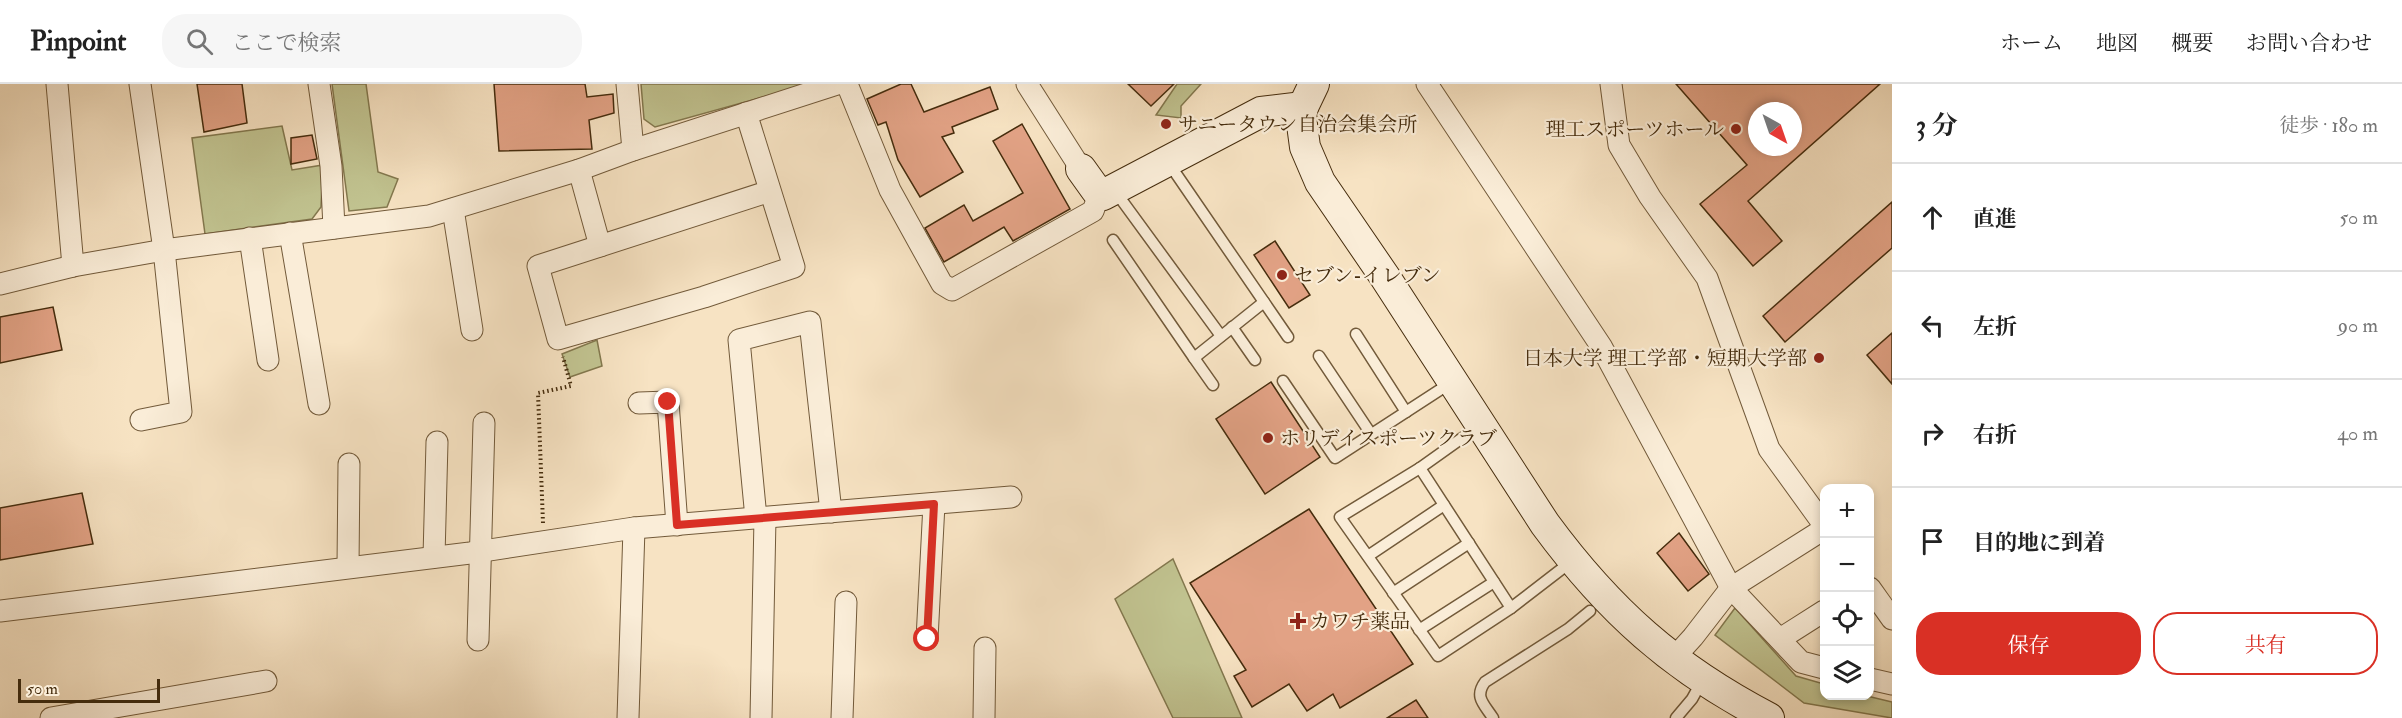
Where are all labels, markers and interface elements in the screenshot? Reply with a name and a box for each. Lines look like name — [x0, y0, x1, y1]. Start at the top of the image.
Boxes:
search box — [162, 14, 582, 68]
text: Pinpoint — [30, 24, 126, 59]
icon: search — [183, 25, 216, 58]
text: ここで検索 — [231, 29, 341, 57]
text: ホーム — [2000, 30, 2063, 57]
text: 地図 — [2096, 30, 2138, 57]
text: 概要 — [2171, 30, 2213, 57]
text: お問い合わせ — [2246, 30, 2372, 57]
north arrow — [1748, 102, 1802, 156]
text: 3 分 — [1916, 110, 1957, 142]
place label: サニータウン自治会集会所 — [1178, 112, 1417, 137]
text: 徒歩 · 180 m — [2279, 113, 2378, 138]
marker: サニータウン自治会集会所 — [1159, 117, 1173, 131]
place label: 理工スポーツホール — [1545, 117, 1724, 142]
marker: 理工スポーツホール — [1729, 122, 1743, 136]
icon: ahead — [1916, 201, 1949, 234]
text: 直進 — [1973, 205, 2017, 233]
text: 50 m — [2339, 205, 2378, 230]
place label: セブン-イレブン — [1294, 263, 1441, 288]
marker: セブン-イレブン — [1275, 268, 1289, 282]
icon: left — [1916, 309, 1949, 342]
text: 左折 — [1973, 313, 2017, 341]
text: 90 m — [2338, 313, 2378, 338]
place label: 日本大学 理工学部・短期大学部 — [1523, 346, 1807, 371]
marker: 日本大学 理工学部・短期大学部 — [1812, 351, 1826, 365]
route end — [654, 388, 680, 414]
icon: right — [1916, 417, 1949, 450]
text: 右折 — [1973, 421, 2017, 449]
text: 40 m — [2337, 421, 2378, 446]
place label: ホリデイスポーツクラブ — [1280, 426, 1497, 451]
marker: ホリデイスポーツクラブ — [1261, 431, 1275, 445]
map controls — [1820, 484, 1874, 700]
button: + — [1820, 484, 1874, 538]
icon: arrive — [1916, 525, 1949, 558]
text: 目的地に到着 — [1973, 529, 2105, 557]
button: − — [1820, 538, 1874, 592]
button: locate — [1820, 592, 1874, 646]
place label: カワチ薬品 — [1310, 609, 1410, 634]
button: 保存 — [1916, 612, 2141, 675]
button: 共有 — [2153, 612, 2378, 675]
marker: カワチ薬品 — [1291, 614, 1305, 628]
route start — [913, 625, 939, 651]
button: layers — [1820, 646, 1874, 700]
scale bar — [18, 676, 160, 704]
text: 50 m — [27, 679, 58, 699]

